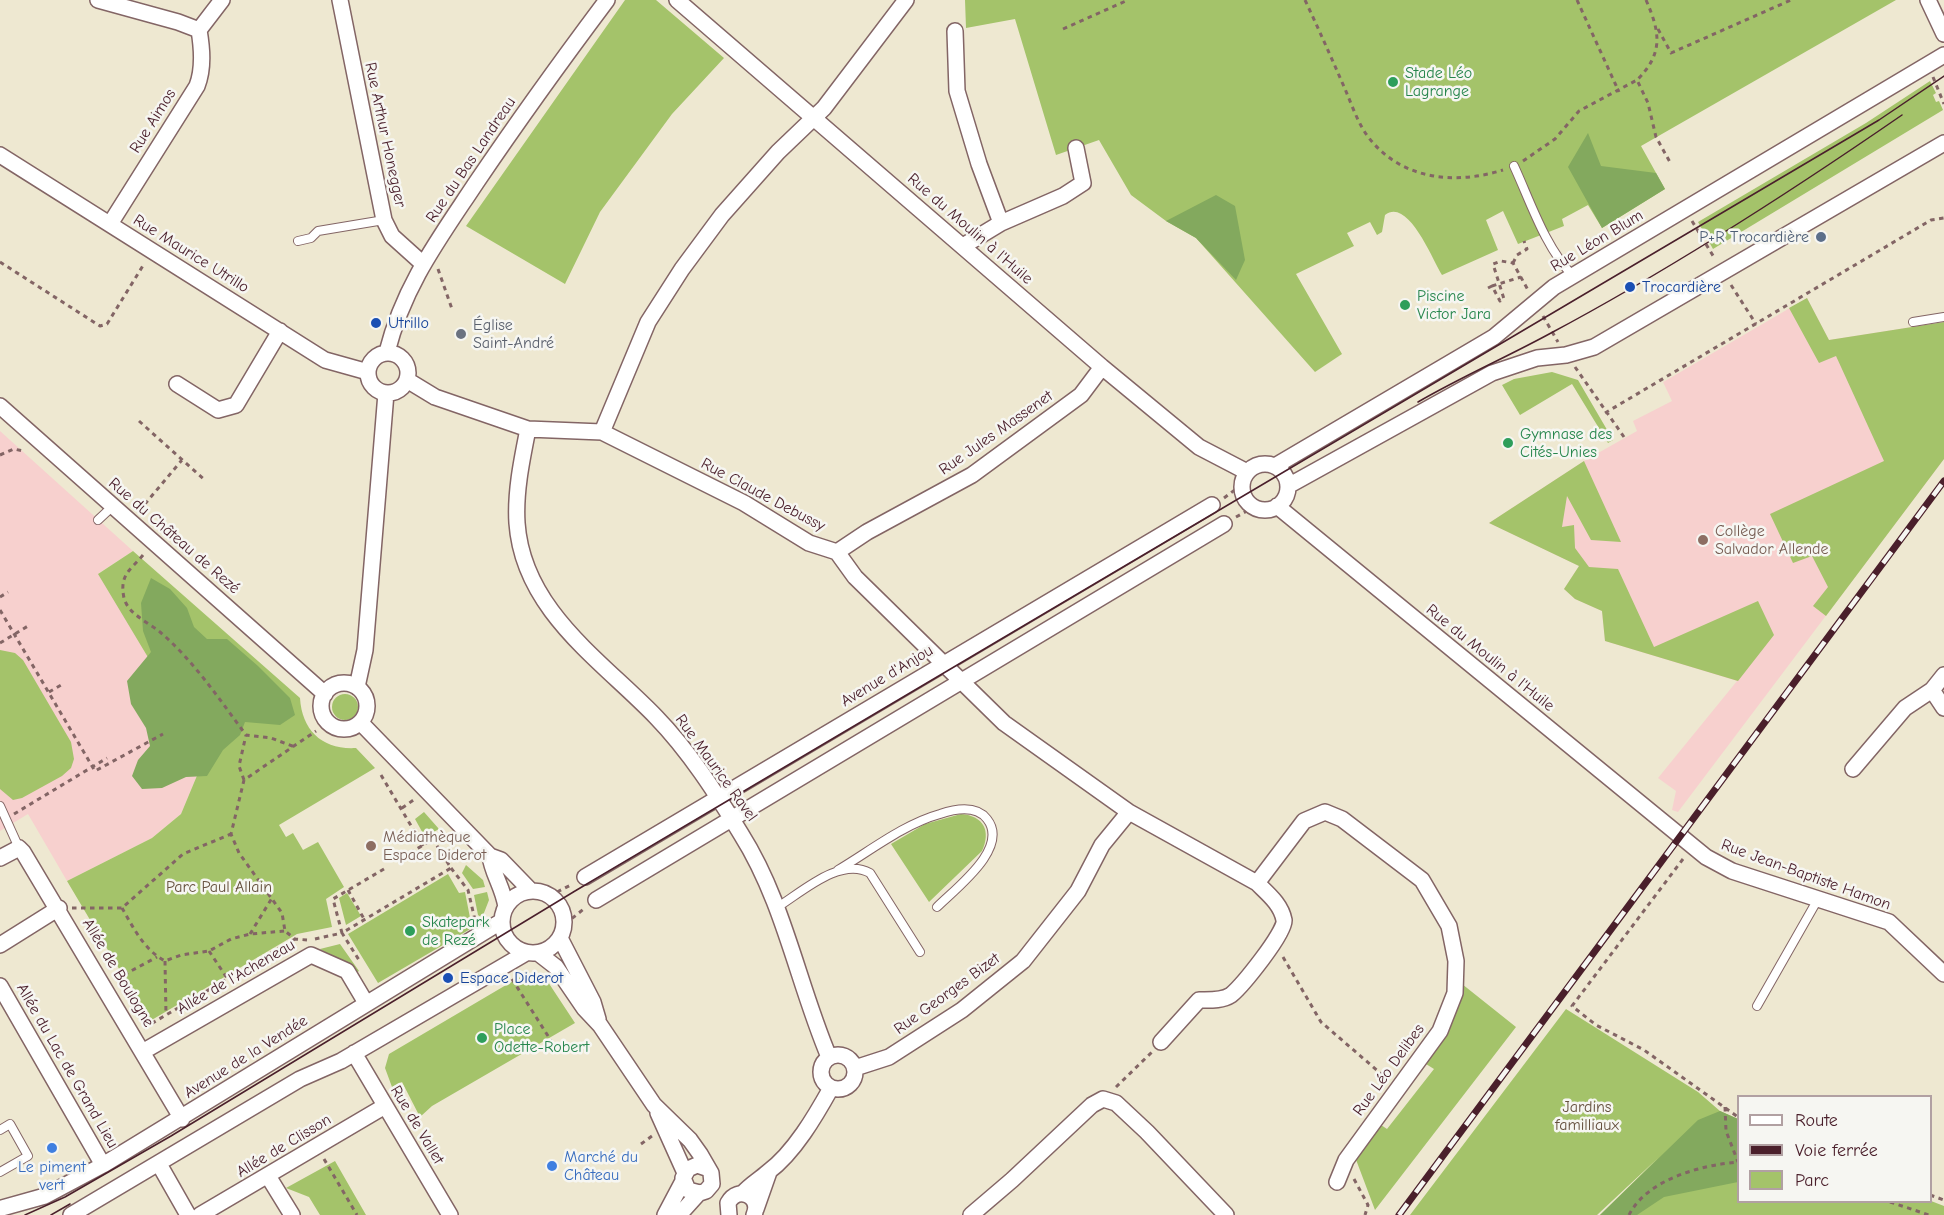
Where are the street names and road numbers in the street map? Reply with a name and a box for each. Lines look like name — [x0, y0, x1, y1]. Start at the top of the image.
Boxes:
street label: Rue Arthur Honegger — [360, 61, 410, 209]
street label: Rue Aimos — [126, 85, 180, 157]
street label: Rue du Bas Landreau — [422, 94, 520, 226]
street label: Rue du Moulin à l'Huile — [903, 169, 1037, 289]
street label: Rue Léon Blum — [1547, 206, 1647, 276]
street label: Rue Maurice Utrillo — [129, 211, 253, 297]
street label: Rue Jules Massenet — [935, 387, 1057, 479]
street label: Rue Claude Debussy — [698, 454, 828, 536]
street label: Rue du Château de Rezé — [105, 474, 243, 598]
street label: Rue du Moulin à l'Huile — [1422, 600, 1558, 716]
street label: Avenue d'Anjou — [837, 641, 937, 711]
street label: Rue Maurice Ravel — [671, 711, 761, 825]
street label: Rue Jean-Baptiste Hamon — [1719, 835, 1893, 915]
street label: Allée de Boulogne — [78, 915, 158, 1031]
street label: Allée de l'Acheneau — [174, 935, 298, 1019]
street label: Rue Georges Bizet — [890, 949, 1004, 1039]
street label: Allée du Lac de Grand Lieu — [12, 980, 122, 1152]
street label: Avenue de la Vendée — [181, 1011, 311, 1103]
street label: Rue Léo Delibes — [1349, 1020, 1429, 1120]
street label: Rue de Vallet — [386, 1082, 448, 1168]
street label: Allée de Clisson — [233, 1110, 335, 1182]

